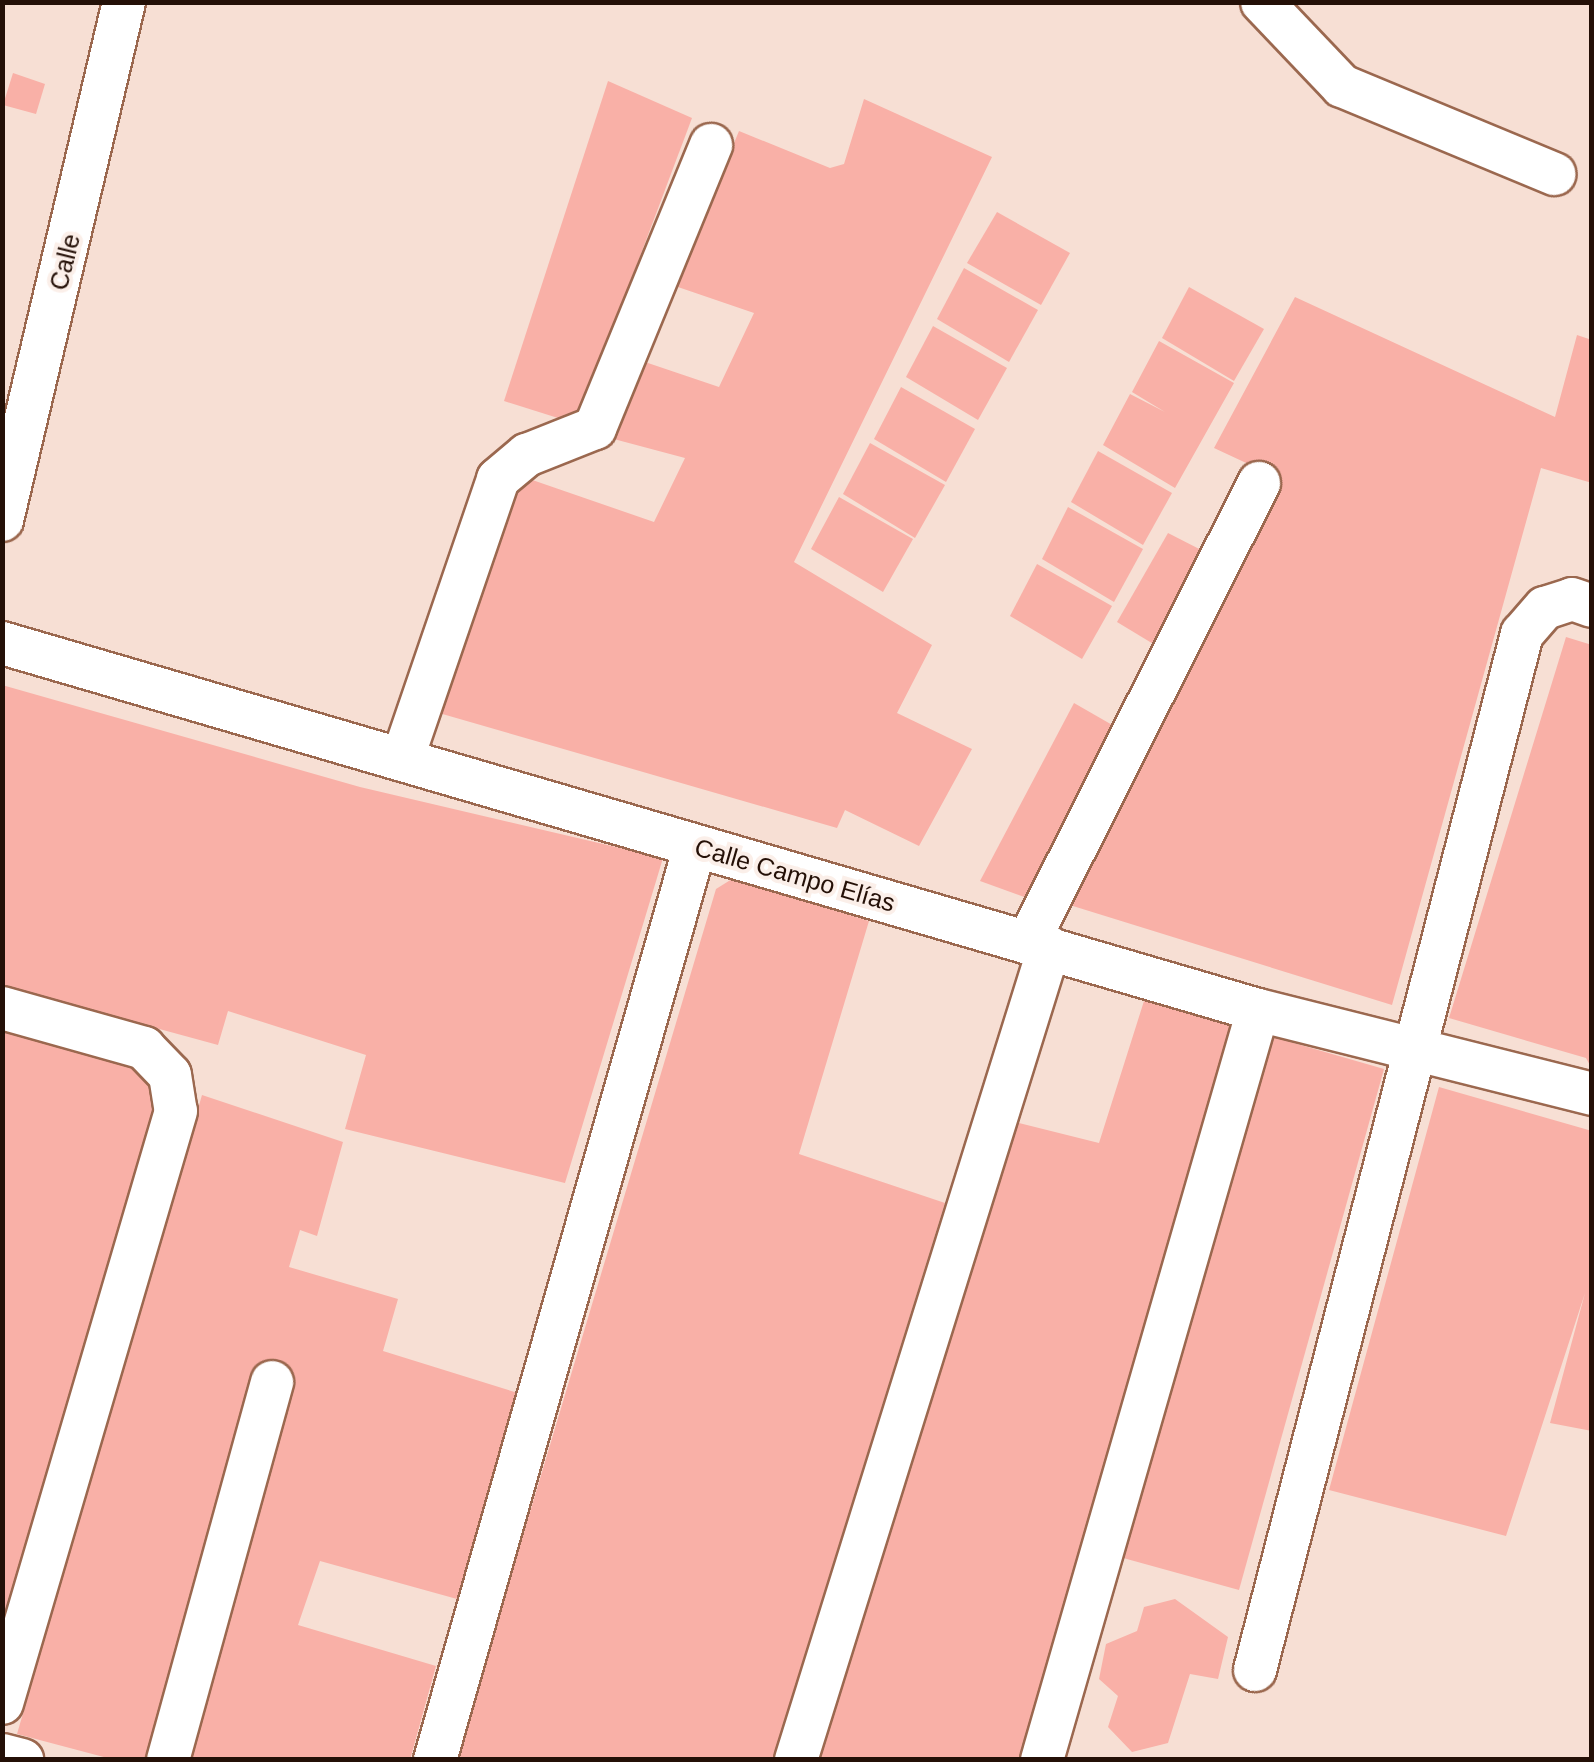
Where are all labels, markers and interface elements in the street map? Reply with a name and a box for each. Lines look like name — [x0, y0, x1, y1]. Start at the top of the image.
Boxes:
street label: Calle — [44, 231, 86, 293]
street label: Calle Campo Elías — [691, 832, 899, 918]

